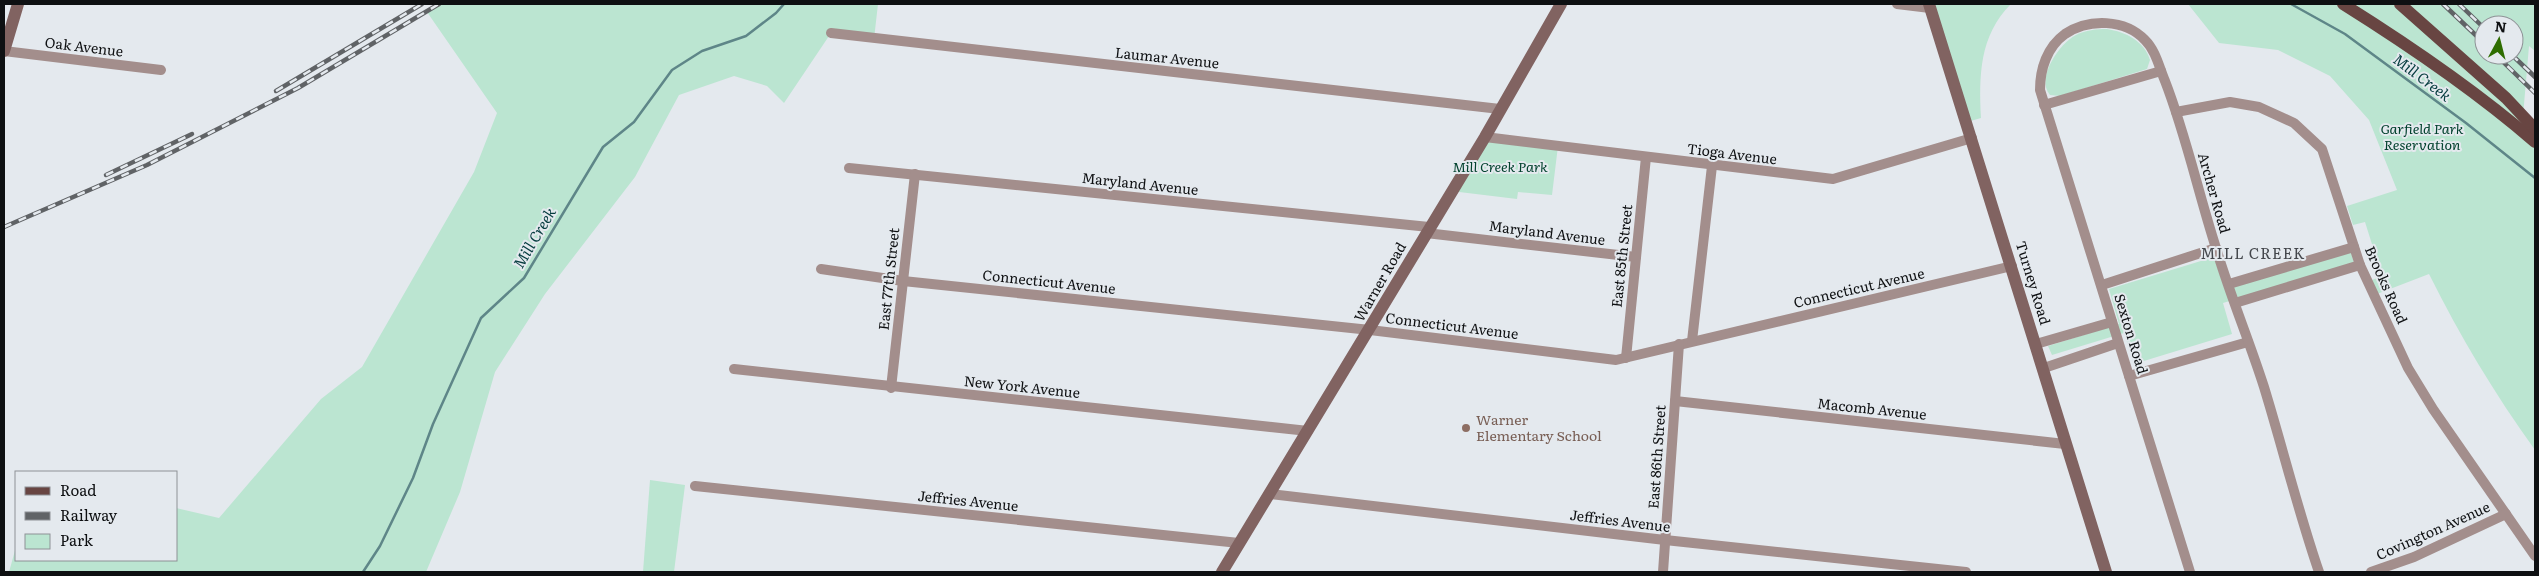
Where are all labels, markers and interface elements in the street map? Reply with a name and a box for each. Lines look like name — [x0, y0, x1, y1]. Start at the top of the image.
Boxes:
north arrow — [2474, 15, 2524, 65]
text: N — [2494, 15, 2508, 37]
street label: Oak Avenue — [44, 31, 124, 61]
street label: Laumar Avenue — [1114, 42, 1220, 72]
water label: Mill Creek — [2389, 47, 2457, 107]
park label: Garfield Park Reservation — [2381, 118, 2464, 154]
street label: Tioga Avenue — [1686, 138, 1778, 168]
street label: Archer Road — [2194, 150, 2236, 236]
park label: Mill Creek Park — [1452, 156, 1548, 176]
street label: Maryland Avenue — [1081, 167, 1199, 199]
water label: Mill Creek — [507, 202, 561, 272]
street label: East 85th Street — [1606, 203, 1636, 308]
street label: Maryland Avenue — [1488, 215, 1607, 249]
street label: East 77th Street — [873, 226, 903, 331]
street label: Warner Road — [1348, 238, 1410, 325]
street label: Turney Road — [2012, 238, 2056, 327]
district label: MILL CREEK — [2200, 241, 2306, 264]
street label: Brooks Road — [2361, 242, 2413, 327]
street label: Connecticut Avenue — [1791, 262, 1926, 312]
street label: Connecticut Avenue — [982, 264, 1117, 298]
street label: Sexton Road — [2110, 291, 2154, 377]
street label: Connecticut Avenue — [1384, 307, 1520, 343]
street label: New York Avenue — [963, 370, 1081, 402]
street label: Macomb Avenue — [1816, 392, 1928, 424]
street label: East 86th Street — [1642, 404, 1670, 509]
place label: Warner Elementary School — [1476, 409, 1602, 445]
marker: Warner Elementary School — [1460, 422, 1472, 434]
legend — [15, 471, 178, 561]
text: Road — [60, 478, 96, 501]
street label: Jeffries Avenue — [917, 485, 1019, 515]
street label: Covington Avenue — [2372, 496, 2493, 564]
text: Railway — [60, 503, 118, 526]
street label: Jeffries Avenue — [1569, 504, 1672, 536]
text: Park — [60, 528, 94, 551]

